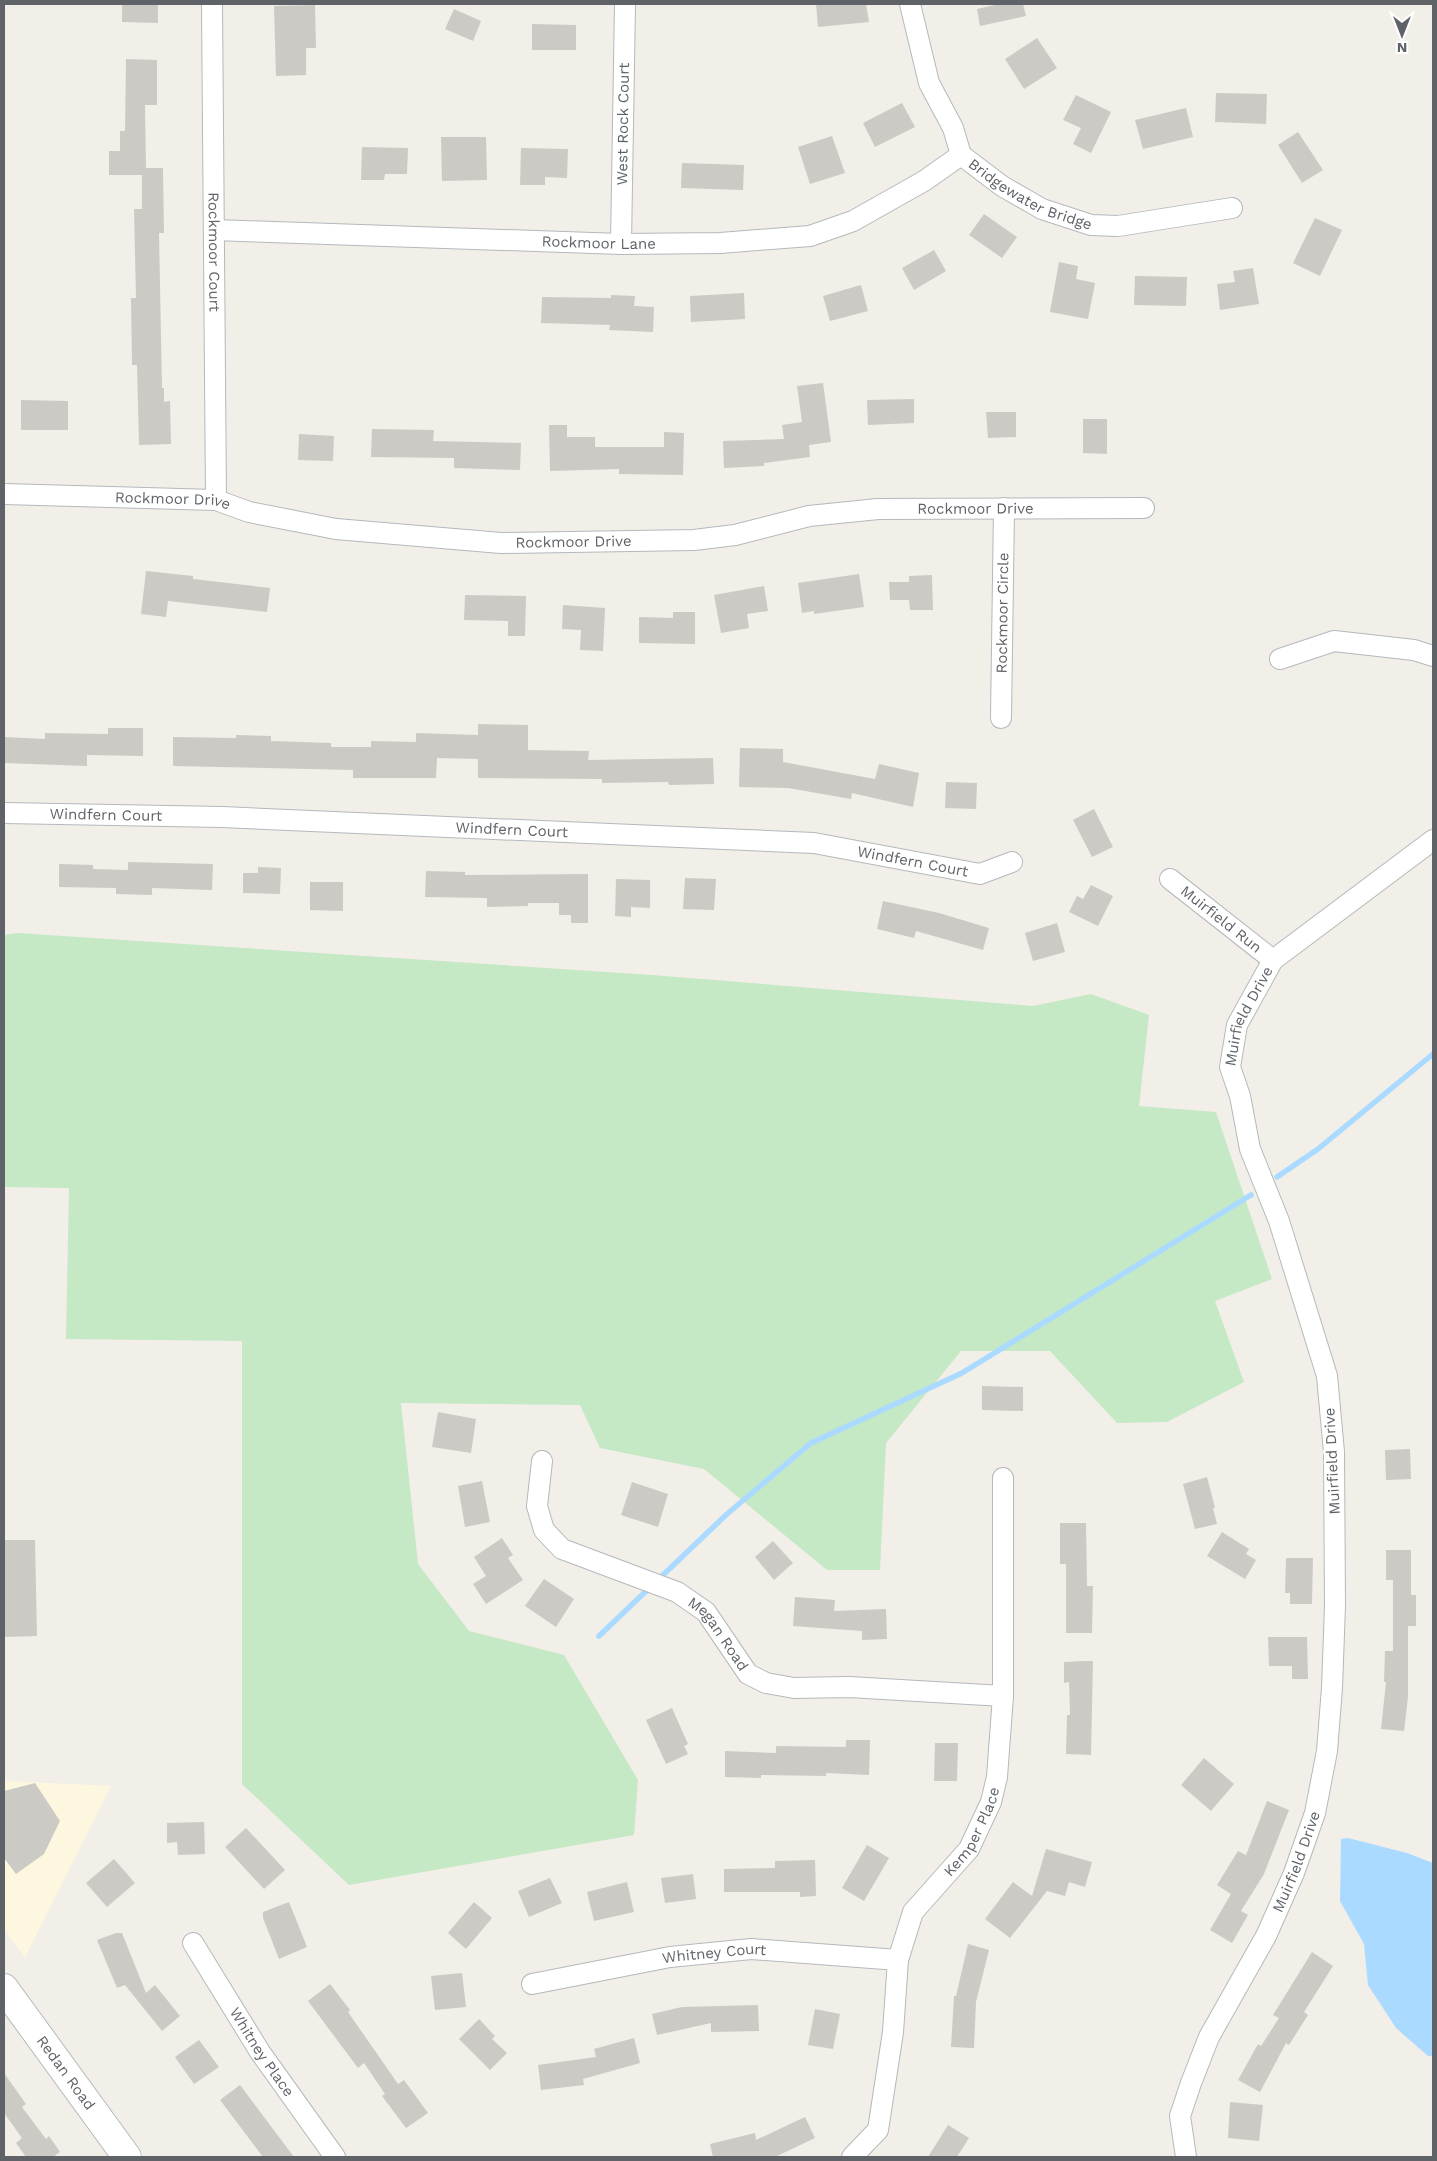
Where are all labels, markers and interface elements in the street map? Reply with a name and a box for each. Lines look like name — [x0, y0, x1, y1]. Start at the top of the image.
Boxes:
north arrow — [1377, 10, 1427, 60]
text: N — [1397, 40, 1407, 56]
street label: West Rock Court — [613, 62, 633, 186]
street label: Bridgewater Bridge — [965, 155, 1094, 234]
street label: Rockmoor Court — [205, 192, 223, 312]
street label: Rockmoor Lane — [541, 232, 656, 253]
street label: Rockmoor Drive — [115, 488, 233, 514]
street label: Rockmoor Drive — [917, 499, 1034, 518]
street label: Rockmoor Drive — [515, 532, 632, 552]
street label: Rockmoor Circle — [993, 553, 1012, 674]
street label: Windfern Court — [50, 805, 163, 825]
street label: Windfern Court — [455, 818, 569, 841]
street label: Windfern Court — [856, 842, 970, 881]
street label: Muirfield Run — [1177, 882, 1265, 957]
street label: Muirfield Drive — [1221, 963, 1277, 1067]
street label: Muirfield Drive — [1320, 1407, 1344, 1515]
street label: Megan Road — [684, 1593, 752, 1674]
street label: Kemper Place — [940, 1785, 1003, 1880]
street label: Muirfield Drive — [1269, 1809, 1324, 1915]
street label: Whitney Court — [660, 1940, 768, 1967]
street label: Whitney Place — [226, 2004, 298, 2100]
street label: Redan Road — [33, 2032, 99, 2114]

